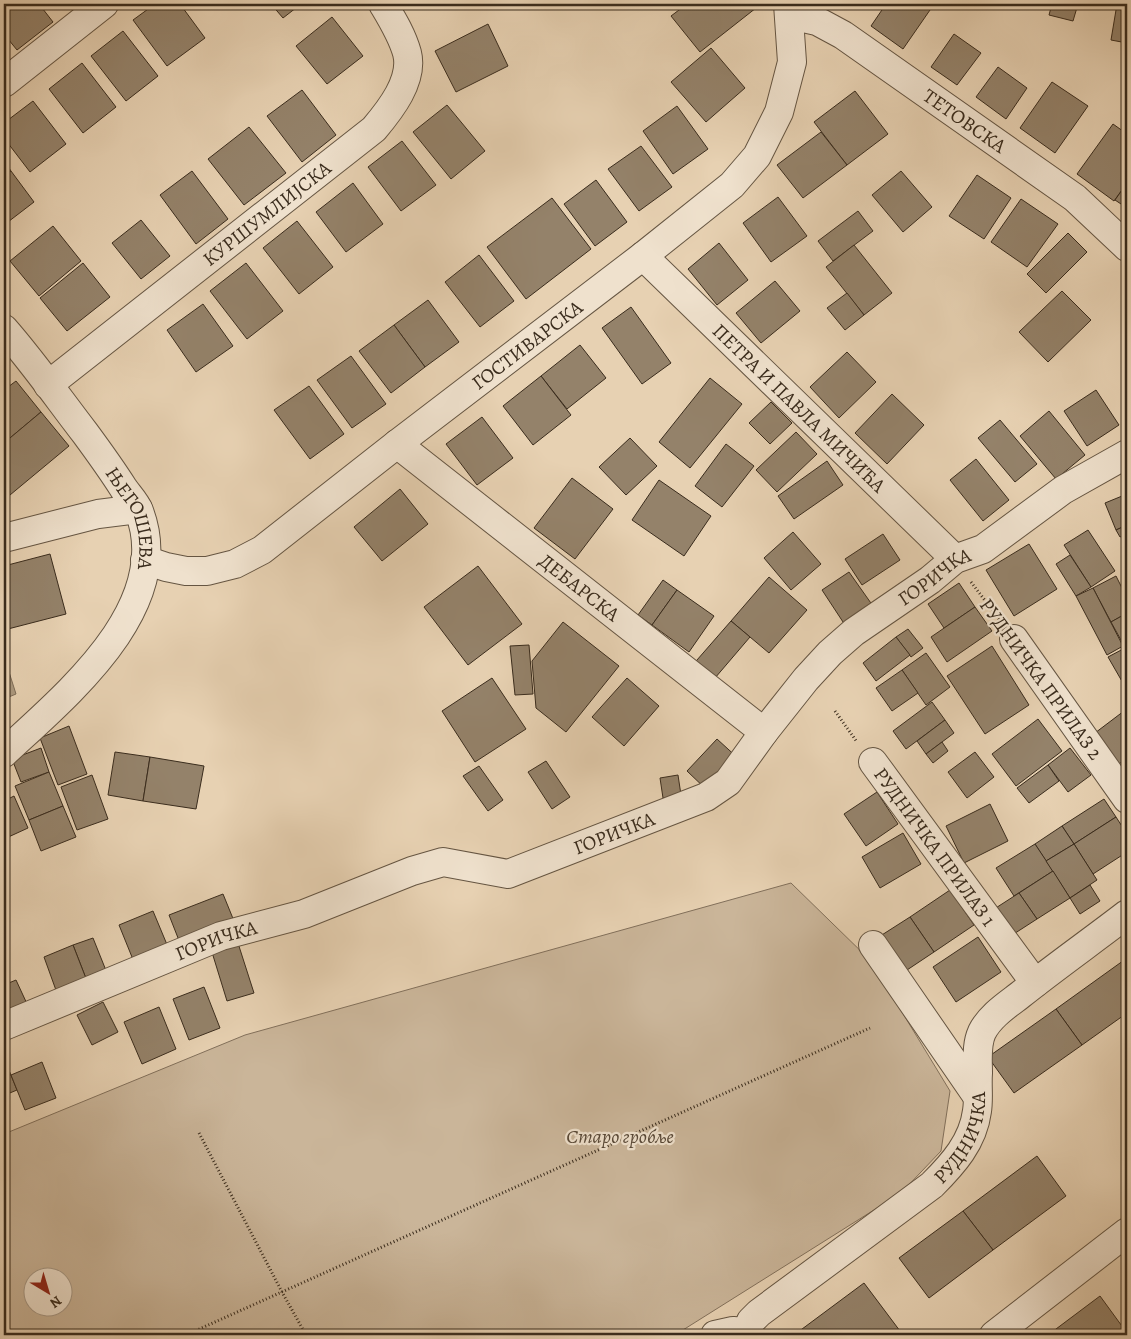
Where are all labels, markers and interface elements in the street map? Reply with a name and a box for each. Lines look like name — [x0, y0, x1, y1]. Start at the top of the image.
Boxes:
street label: ТЕТОВСКА — [918, 82, 1012, 159]
street label: КУРШУМЛИЈСКА — [197, 154, 337, 272]
street label: ГОСТИВАРСКА — [466, 293, 588, 396]
street label: ПЕТРА И ПАВЛА МИЧИЋА — [707, 317, 892, 499]
street label: ЊЕГОШЕВА — [99, 461, 160, 572]
street label: ГОРИЧКА — [892, 541, 975, 612]
street label: ДЕБАРСКА — [533, 547, 626, 628]
street label: РУДНИЧКА ПРИЛАЗ 2 — [973, 593, 1109, 766]
street label: РУДНИЧКА ПРИЛАЗ 1 — [868, 762, 1003, 932]
street label: ГОРИЧКА — [569, 805, 659, 861]
street label: ГОРИЧКА — [171, 913, 260, 967]
street label: РУДНИЧКА — [927, 1091, 992, 1189]
park label: Старо гробље — [566, 1123, 674, 1150]
north arrow — [22, 1266, 72, 1316]
text: N — [46, 1291, 66, 1312]

